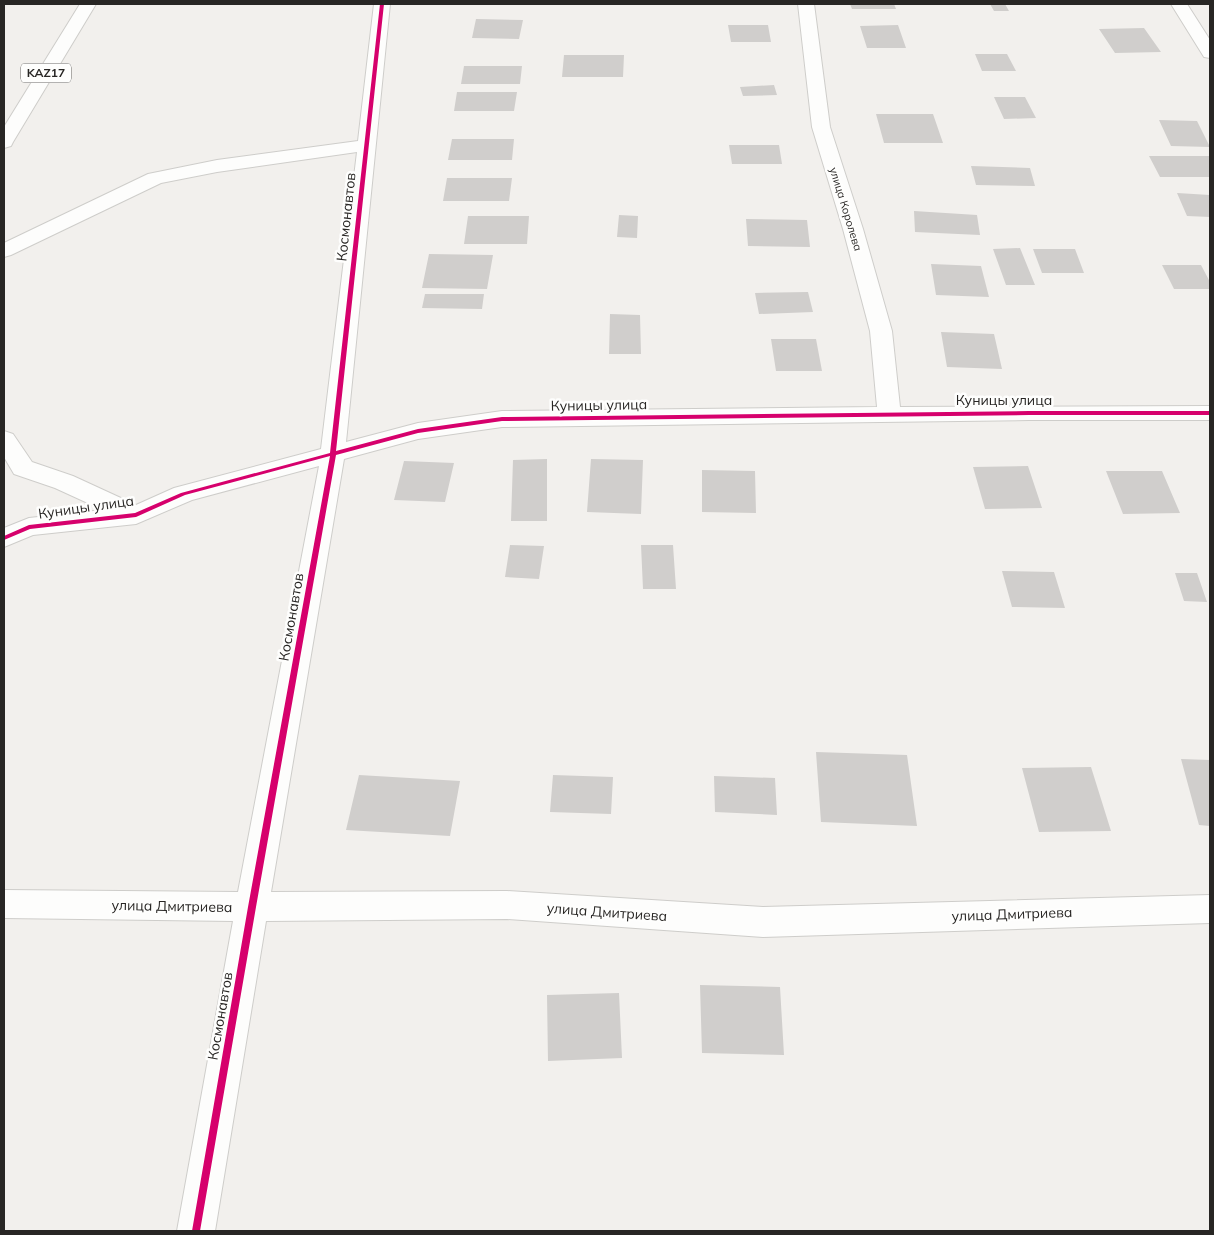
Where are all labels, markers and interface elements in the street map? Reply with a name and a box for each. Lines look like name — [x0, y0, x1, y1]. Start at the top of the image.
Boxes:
road number: KAZ17 — [21, 64, 71, 82]
street label: улица Королева — [827, 165, 865, 253]
street label: Космонавтов — [332, 172, 360, 262]
street label: Куницы улица — [956, 391, 1052, 409]
street label: Куницы улица — [551, 395, 647, 415]
street label: Куницы улица — [37, 491, 135, 523]
street label: Космонавтов — [274, 571, 308, 662]
street label: улица Дмитриева — [111, 896, 233, 916]
street label: улица Дмитриева — [546, 899, 668, 925]
street label: улица Дмитриева — [951, 903, 1073, 925]
street label: Космонавтов — [203, 970, 237, 1061]

